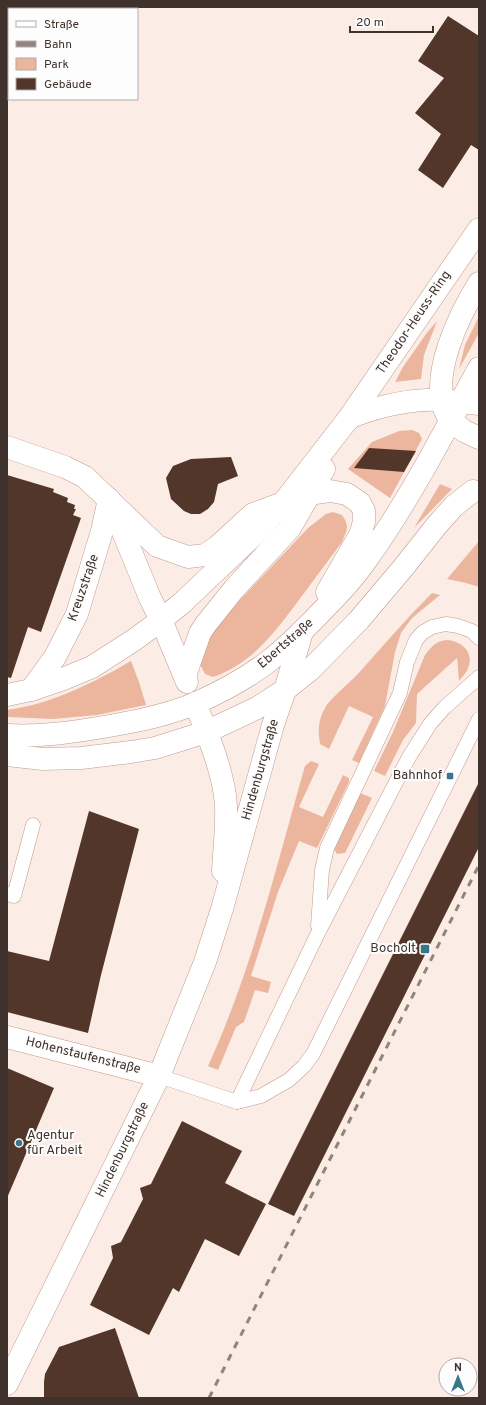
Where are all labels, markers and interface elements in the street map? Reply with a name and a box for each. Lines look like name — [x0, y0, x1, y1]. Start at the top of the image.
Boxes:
legend — [8, 8, 138, 100]
scale bar — [350, 8, 433, 34]
text: 20 m — [356, 15, 384, 31]
text: Straße — [44, 17, 79, 33]
text: Bahn — [44, 37, 72, 53]
text: Park — [44, 57, 69, 73]
text: Gebäude — [44, 77, 92, 93]
street label: Theodor-Heuss-Ring — [373, 268, 455, 378]
street label: Kreuzstraße — [65, 552, 103, 624]
street label: Ebertstraße — [255, 615, 317, 673]
street label: Hindenburgstraße — [239, 718, 283, 822]
place label: Bahnhof — [393, 768, 443, 784]
marker: Bahnhof — [445, 771, 455, 781]
place label: Bocholt — [370, 941, 416, 957]
marker: Bocholt — [419, 943, 431, 955]
street label: Hohenstaufenstraße — [24, 1034, 142, 1078]
street label: Hindenburgstraße — [93, 1099, 153, 1201]
place label: Agentur für Arbeit — [27, 1128, 83, 1159]
marker: Agentur für Arbeit — [14, 1138, 24, 1148]
north arrow — [438, 1357, 478, 1397]
text: N — [454, 1361, 462, 1375]

